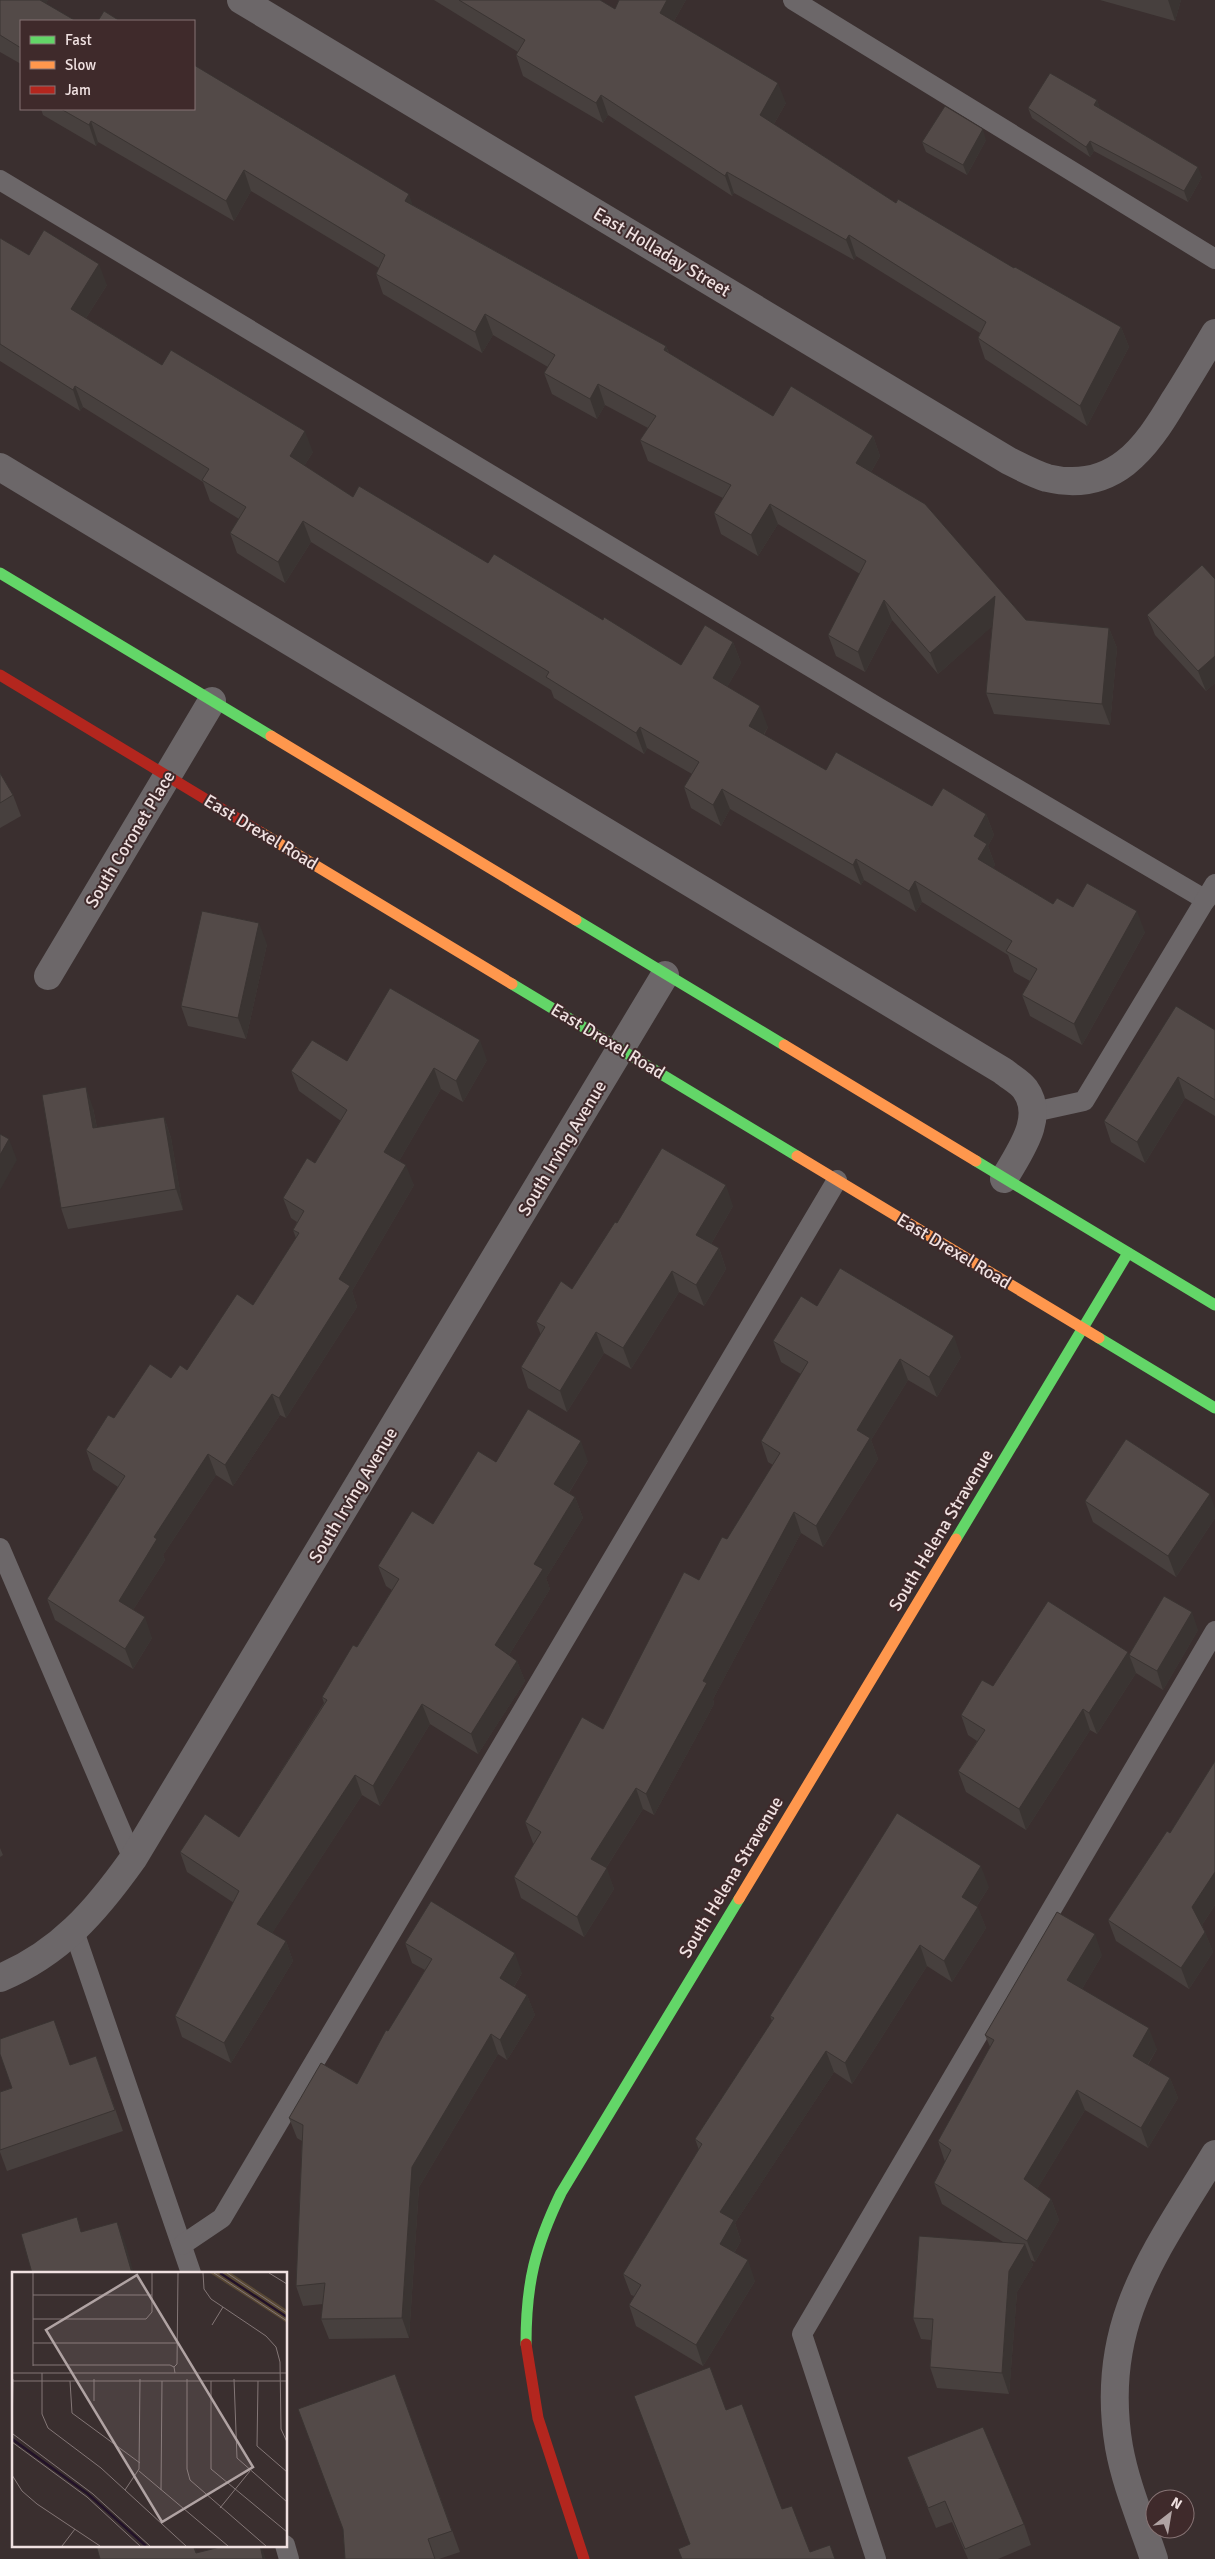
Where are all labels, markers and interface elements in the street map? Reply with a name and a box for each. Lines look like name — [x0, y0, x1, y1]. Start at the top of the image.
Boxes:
legend — [20, 20, 195, 110]
text: Fast — [65, 31, 92, 49]
text: Slow — [65, 56, 96, 74]
text: Jam — [65, 81, 91, 99]
street label: East Holladay Street — [589, 202, 735, 302]
street label: South Coronet Place — [80, 766, 180, 912]
street label: East Drexel Road — [200, 789, 322, 875]
street label: East Drexel Road — [547, 998, 669, 1084]
street label: South Irving Avenue — [513, 1076, 611, 1220]
street label: East Drexel Road — [893, 1208, 1015, 1294]
street label: South Irving Avenue — [304, 1423, 402, 1567]
street label: South Helena Stravenue — [884, 1445, 998, 1615]
street label: South Helena Stravenue — [674, 1792, 788, 1962]
inset map — [12, 2272, 288, 2546]
north arrow — [1145, 2489, 1195, 2539]
text: N — [1168, 2493, 1185, 2513]

